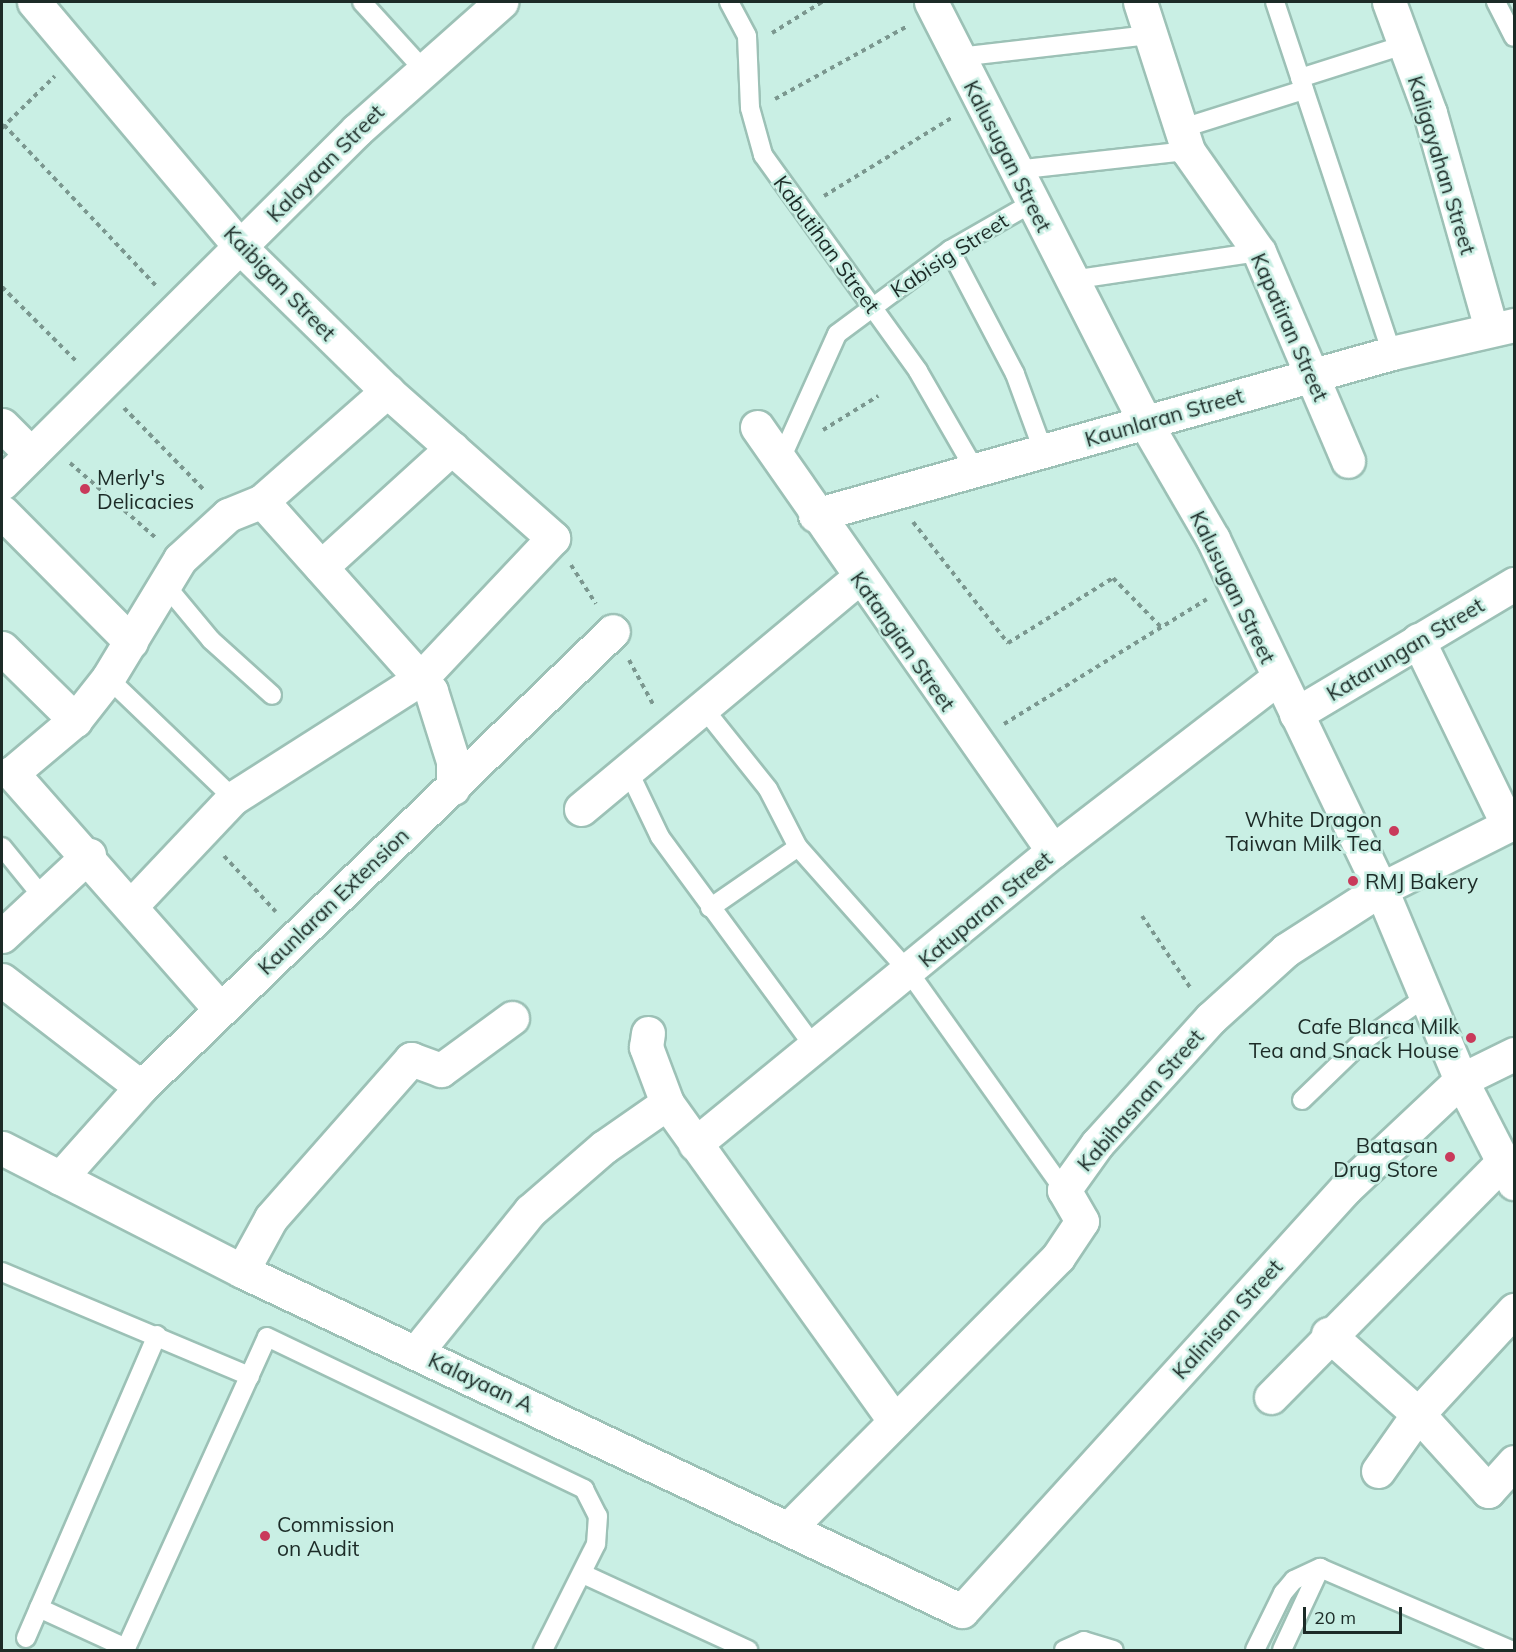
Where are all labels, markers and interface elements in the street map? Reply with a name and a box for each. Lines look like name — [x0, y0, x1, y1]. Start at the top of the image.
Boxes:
street label: Kaligayahan Street — [1403, 73, 1481, 257]
street label: Kalusugan Street — [959, 76, 1057, 236]
street label: Kalayaan Street — [261, 99, 389, 227]
street label: Kabutihan Street — [769, 170, 885, 318]
street label: Kabisig Street — [885, 208, 1013, 302]
street label: Kaibigan Street — [219, 220, 341, 346]
street label: Kapatiran Street — [1246, 249, 1334, 405]
street label: Kaunlaran Street — [1082, 382, 1246, 452]
place label: Merly's Delicacies — [97, 464, 194, 514]
marker: Merly's Delicacies — [78, 482, 92, 496]
street label: Kalusugan Street — [1185, 507, 1281, 667]
street label: Katangian Street — [846, 566, 960, 716]
street label: Katarungan Street — [1322, 592, 1488, 706]
place label: White Dragon Taiwan Milk Tea — [1225, 806, 1382, 856]
street label: Kaunlaran Extension — [252, 822, 414, 980]
marker: White Dragon Taiwan Milk Tea — [1387, 824, 1401, 838]
street label: Katuparan Street — [913, 846, 1057, 972]
place label: RMJ Bakery — [1365, 868, 1478, 894]
marker: RMJ Bakery — [1346, 874, 1360, 888]
place label: Cafe Blanca Milk Tea and Snack House — [1249, 1013, 1459, 1063]
street label: Kabihasnan Street — [1072, 1024, 1208, 1176]
marker: Cafe Blanca Milk Tea and Snack House — [1464, 1031, 1478, 1045]
place label: Batasan Drug Store — [1333, 1132, 1438, 1182]
marker: Batasan Drug Store — [1443, 1150, 1457, 1164]
street label: Kalinisan Street — [1167, 1254, 1287, 1384]
street label: Kalayaan A — [425, 1347, 537, 1417]
place label: Commission on Audit — [277, 1511, 395, 1561]
marker: Commission on Audit — [258, 1529, 272, 1543]
scale bar — [1306, 1595, 1405, 1633]
text: 20 m — [1314, 1606, 1356, 1629]

